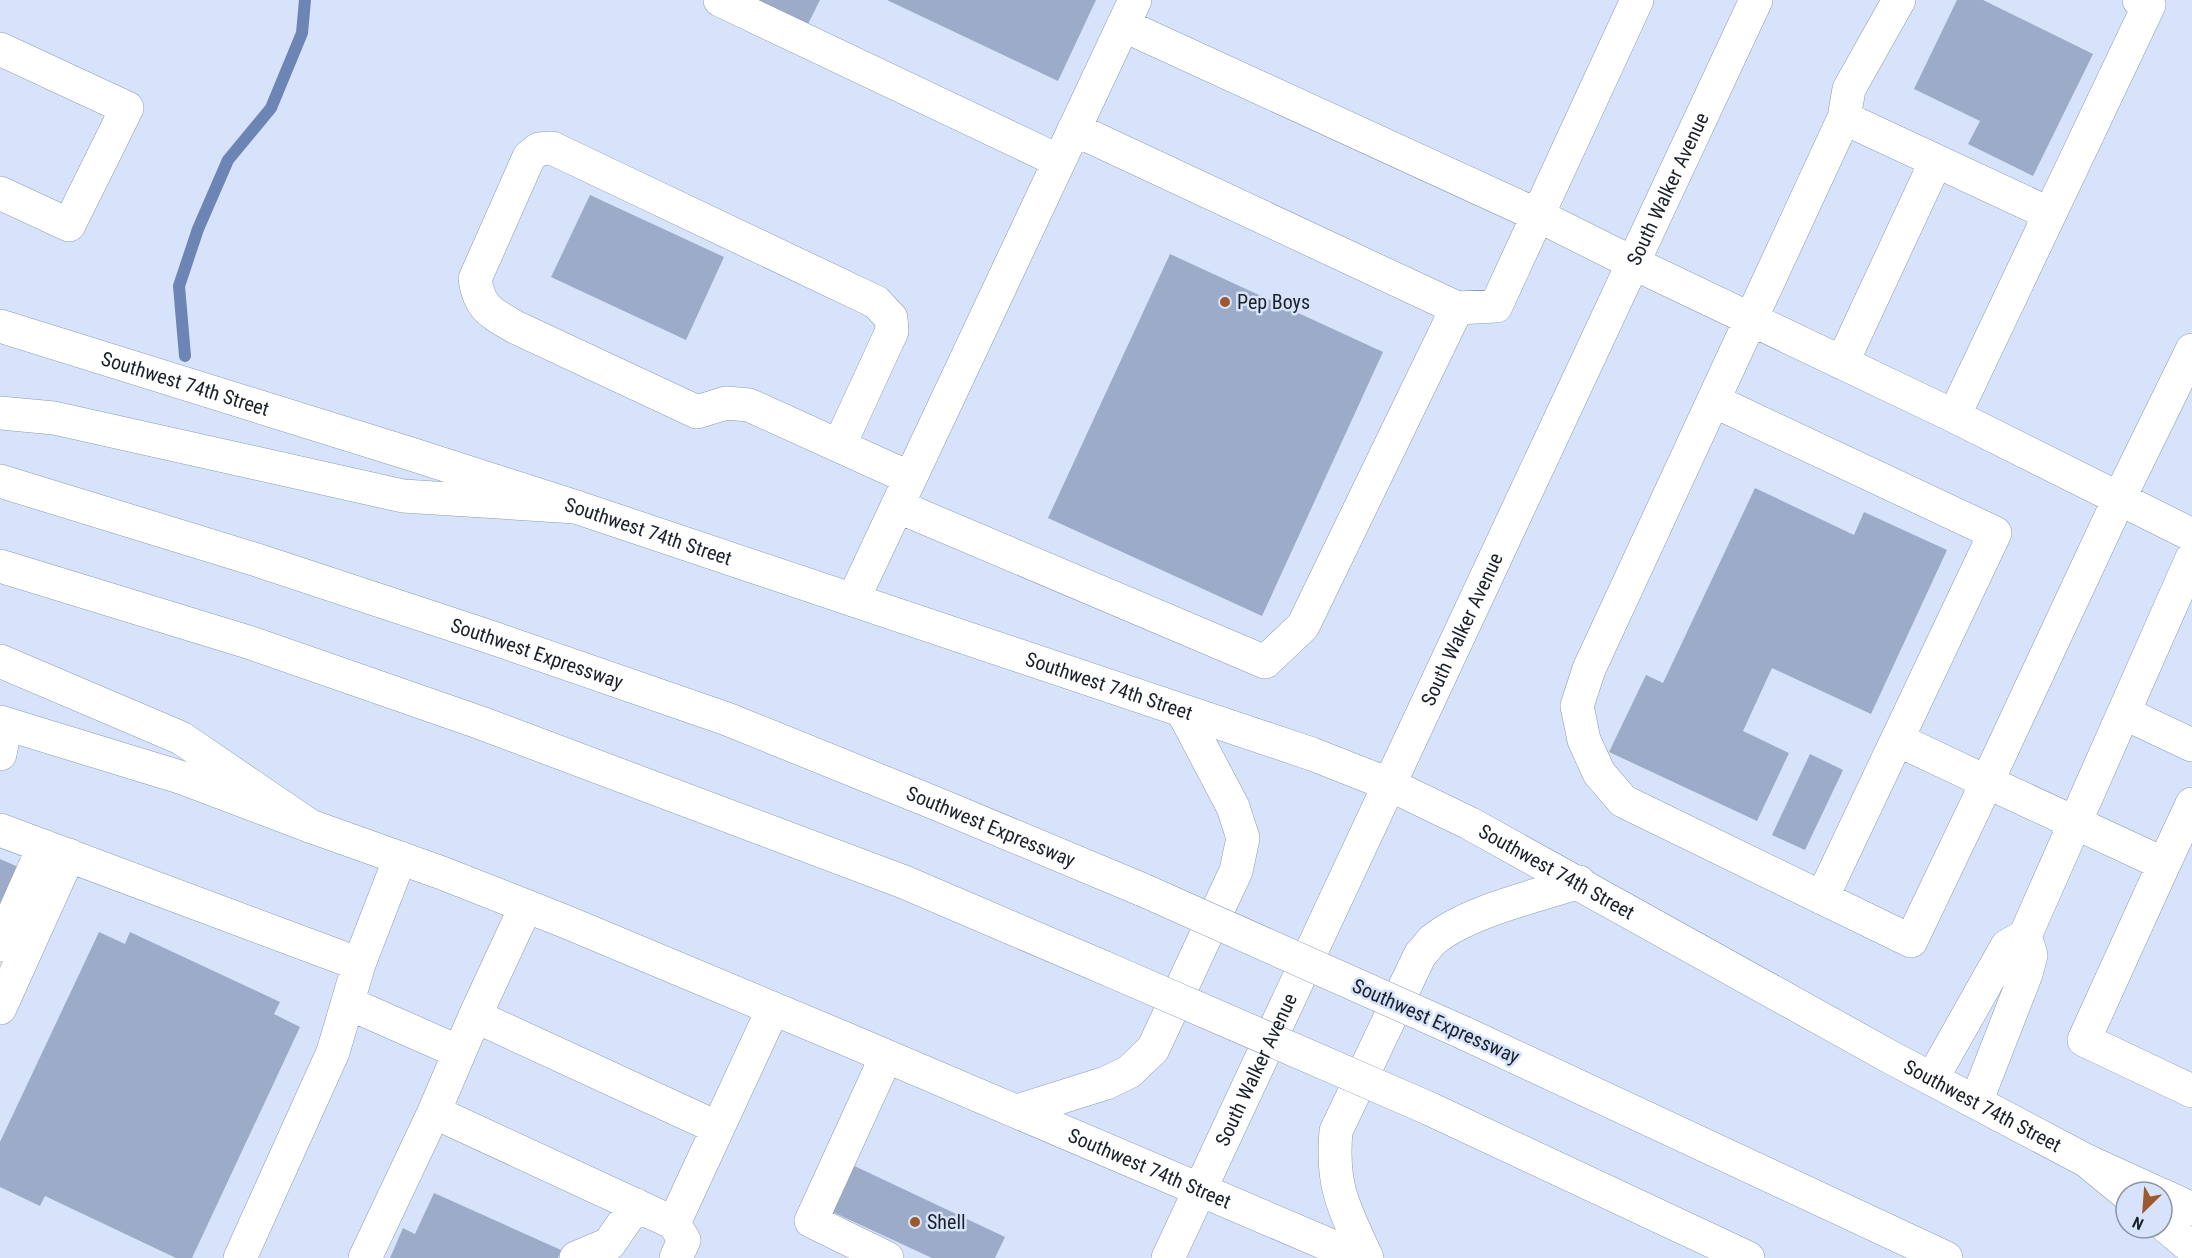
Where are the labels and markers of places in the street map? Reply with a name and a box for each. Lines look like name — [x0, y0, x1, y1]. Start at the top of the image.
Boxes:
place label: Pep Boys — [1237, 290, 1310, 314]
marker: Pep Boys — [1218, 295, 1232, 309]
place label: Shell — [927, 1210, 966, 1234]
marker: Shell — [908, 1215, 922, 1229]

